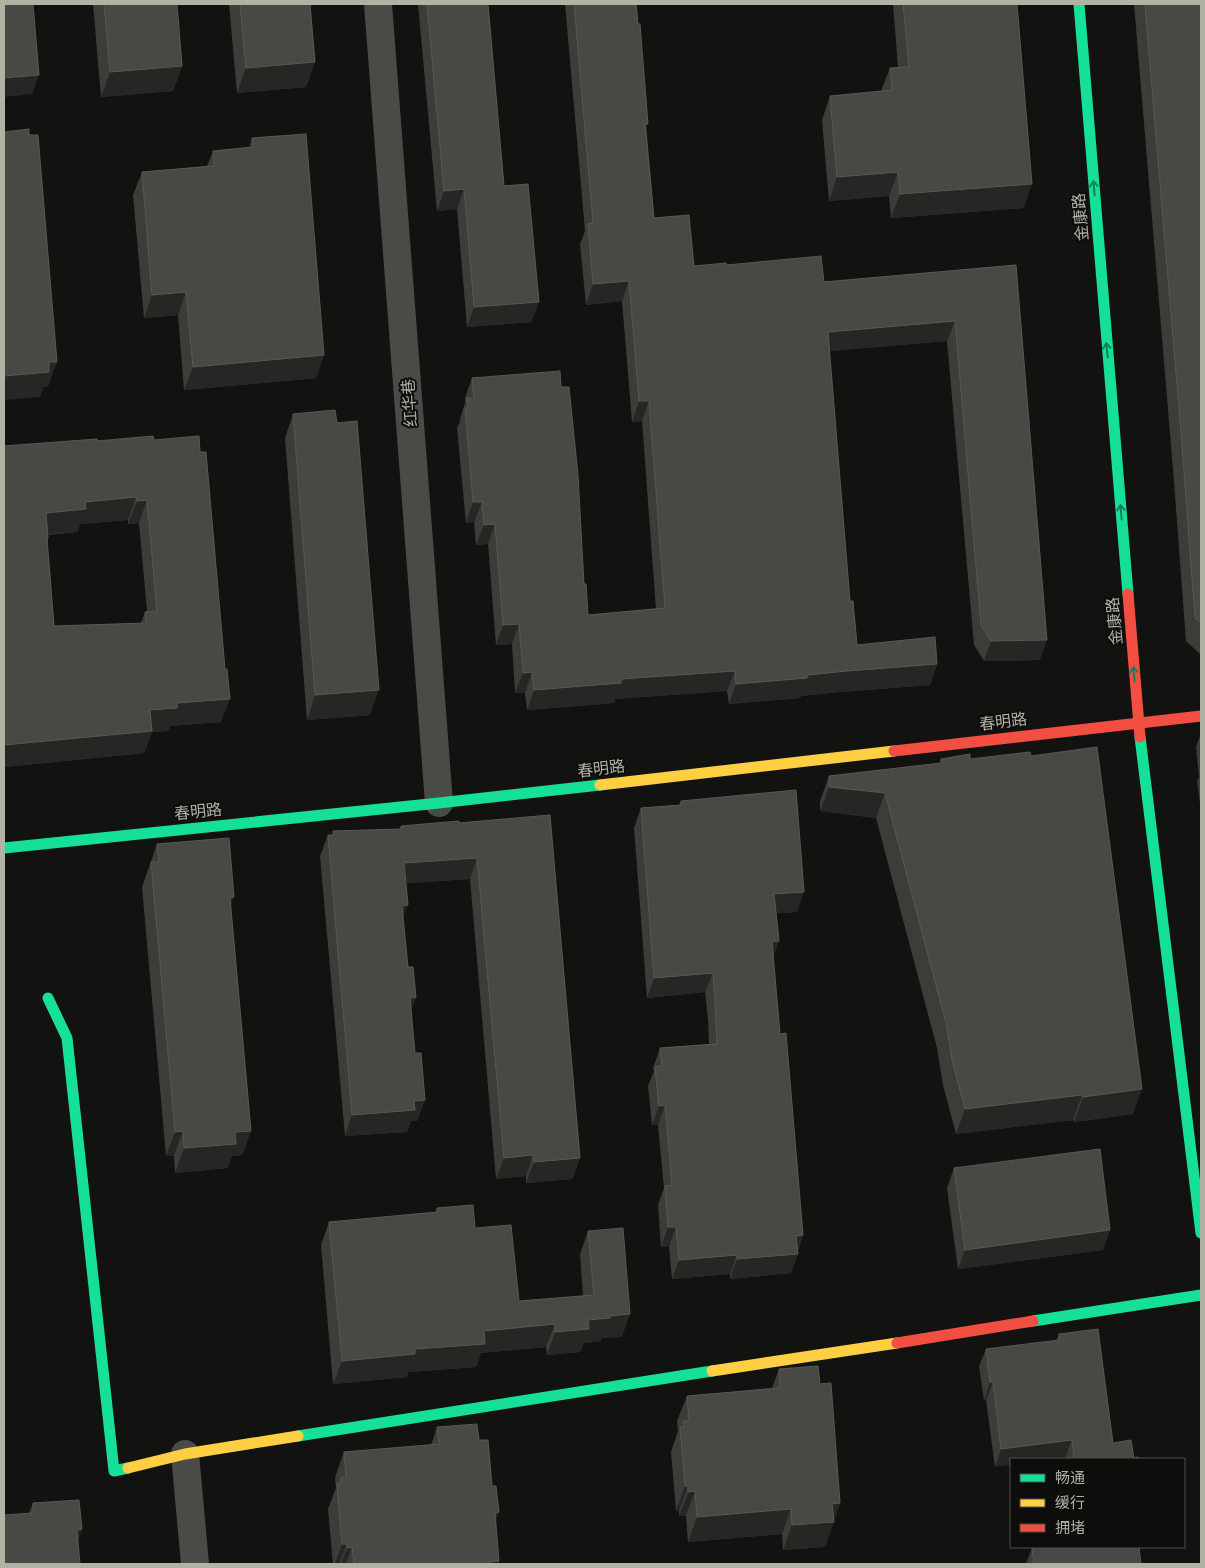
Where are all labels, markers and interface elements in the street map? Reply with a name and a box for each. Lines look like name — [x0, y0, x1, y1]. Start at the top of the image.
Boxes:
one-way arrow — [1089, 180, 1099, 196]
street label: 金康路 — [1068, 192, 1093, 242]
one-way arrow — [1103, 342, 1112, 358]
street label: 红华巷 — [397, 378, 422, 428]
one-way arrow — [1116, 504, 1125, 520]
street label: 金康路 — [1102, 596, 1127, 646]
one-way arrow — [1129, 666, 1139, 682]
street label: 春明路 — [978, 708, 1028, 735]
street label: 春明路 — [576, 755, 626, 782]
street label: 春明路 — [173, 799, 223, 824]
legend — [1010, 1458, 1185, 1548]
text: 畅通 — [1055, 1468, 1085, 1488]
text: 缓行 — [1055, 1493, 1085, 1513]
text: 拥堵 — [1055, 1518, 1085, 1538]

